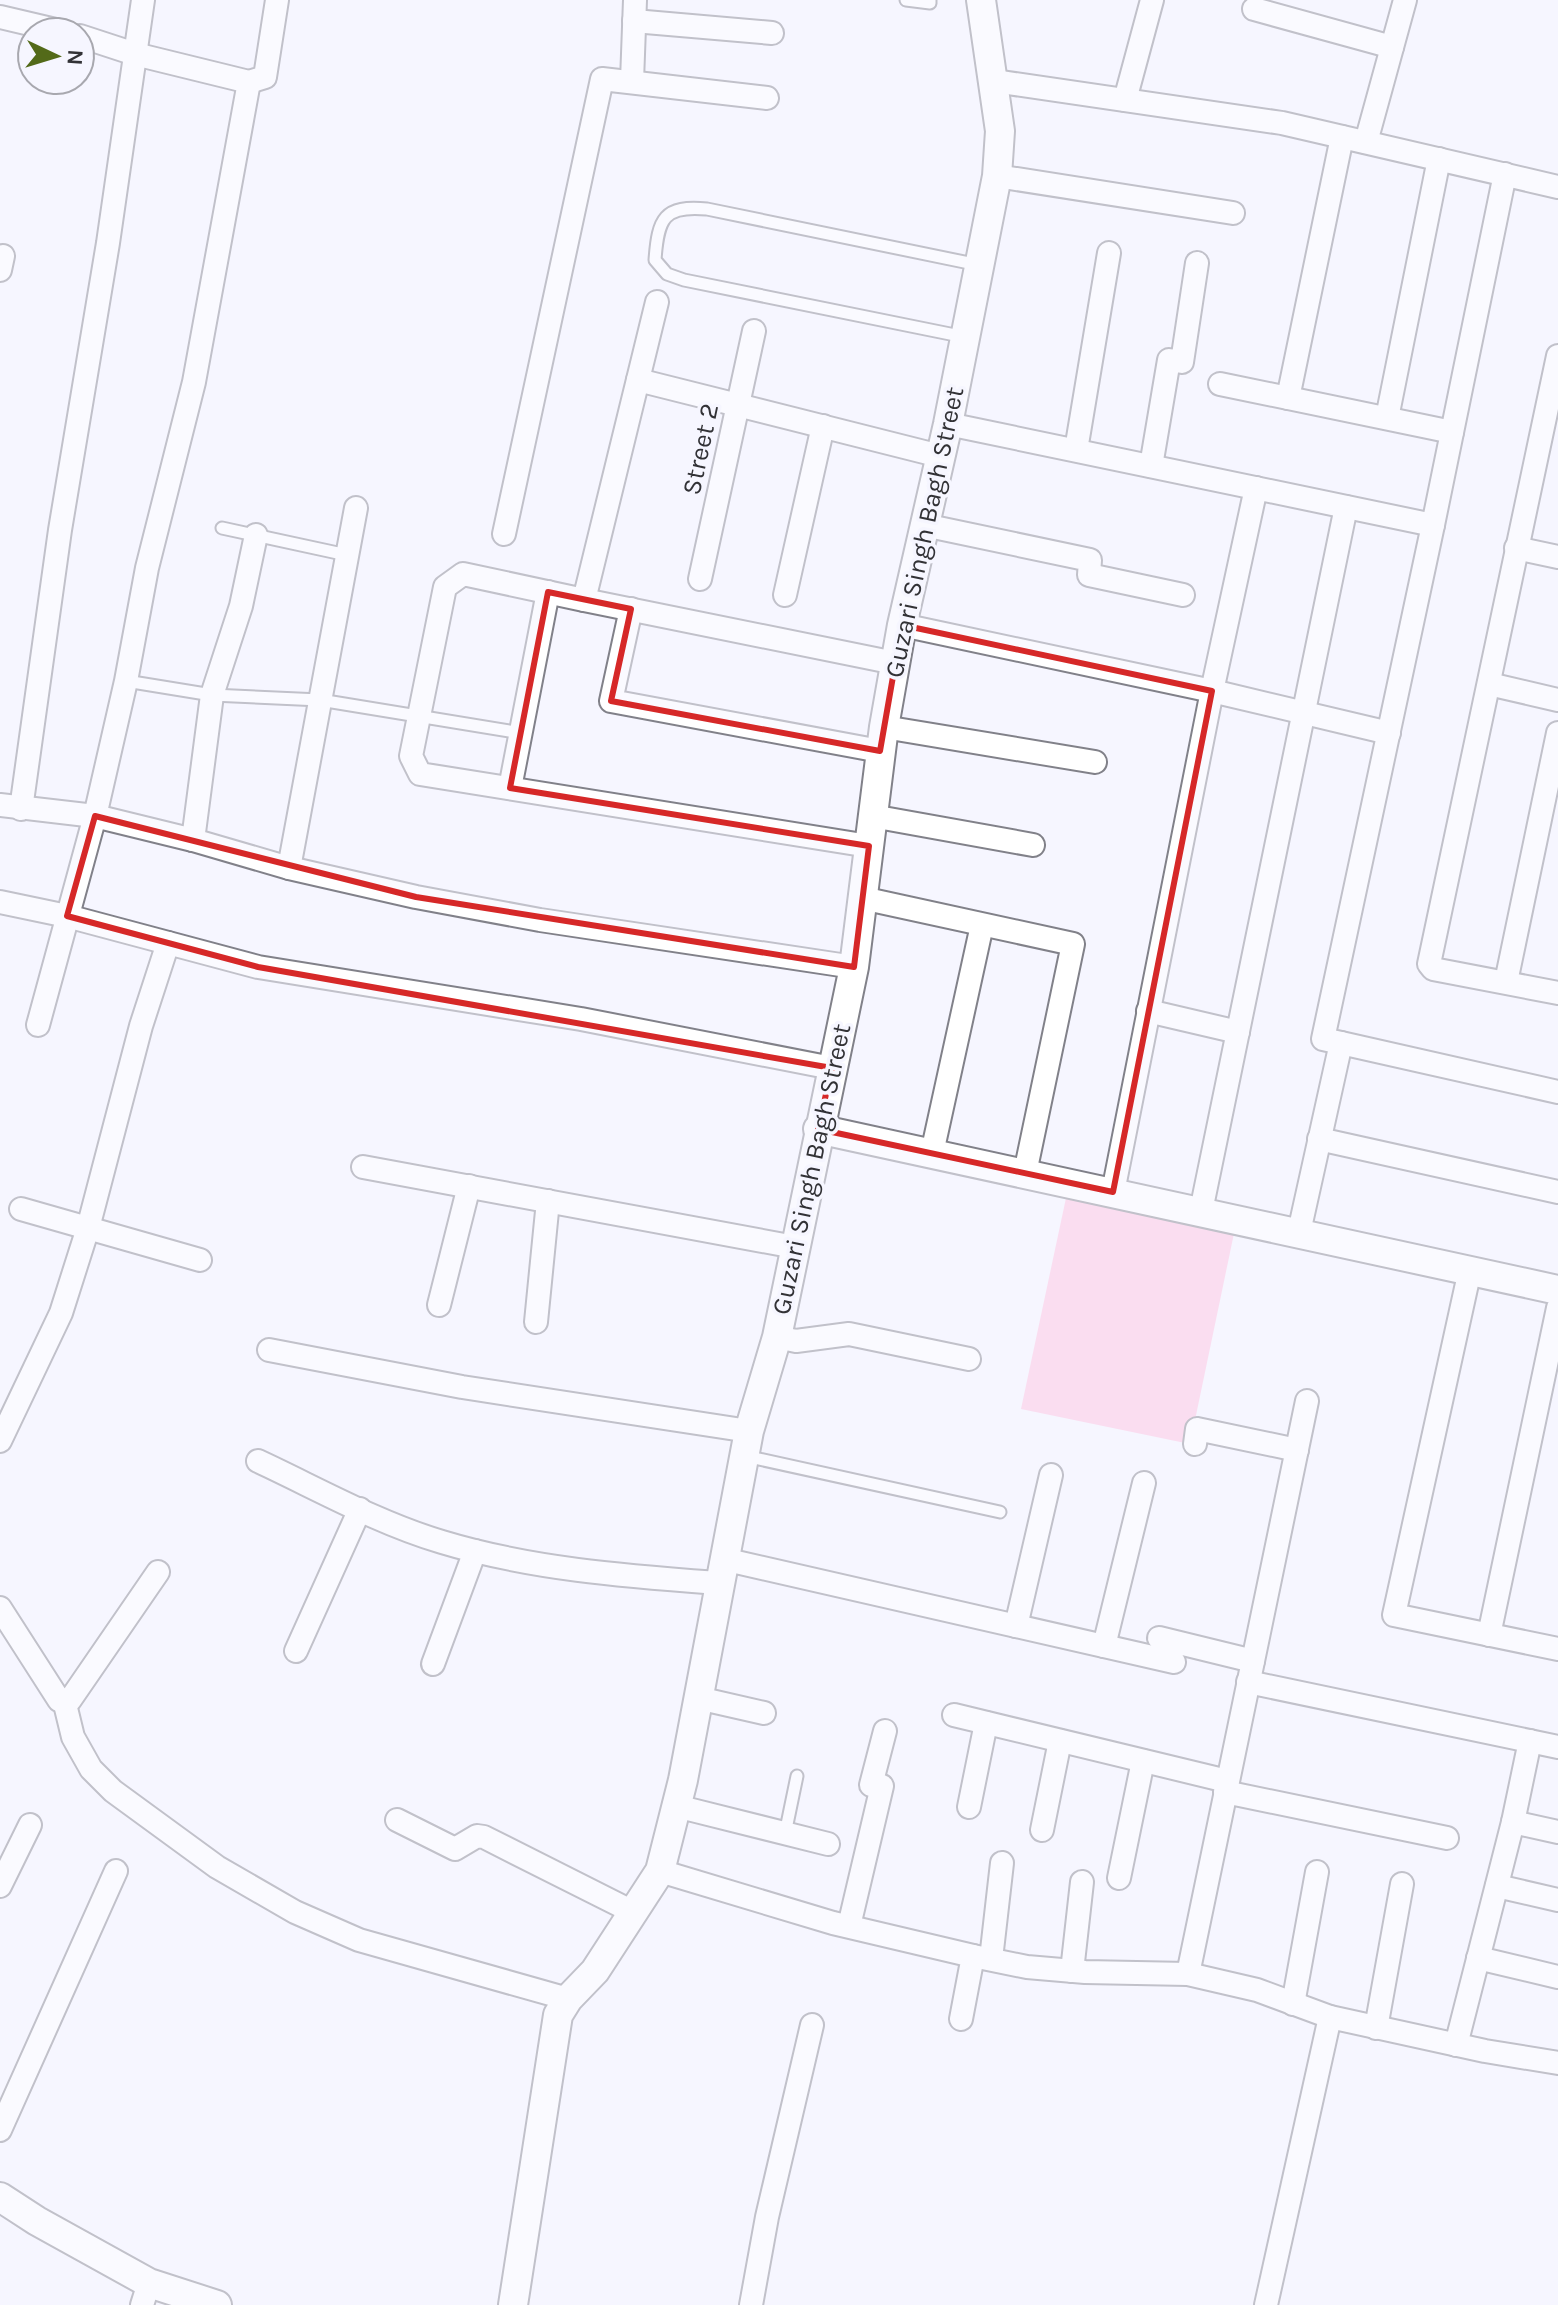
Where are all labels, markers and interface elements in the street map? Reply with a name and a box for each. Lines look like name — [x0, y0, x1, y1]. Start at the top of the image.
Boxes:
north arrow — [16, 16, 96, 96]
text: N — [61, 49, 88, 66]
street label: Guzari Singh Bagh Street — [879, 384, 971, 680]
street label: Street 2 — [676, 401, 725, 498]
street label: Guzari Singh Bagh Street — [766, 1021, 858, 1317]

